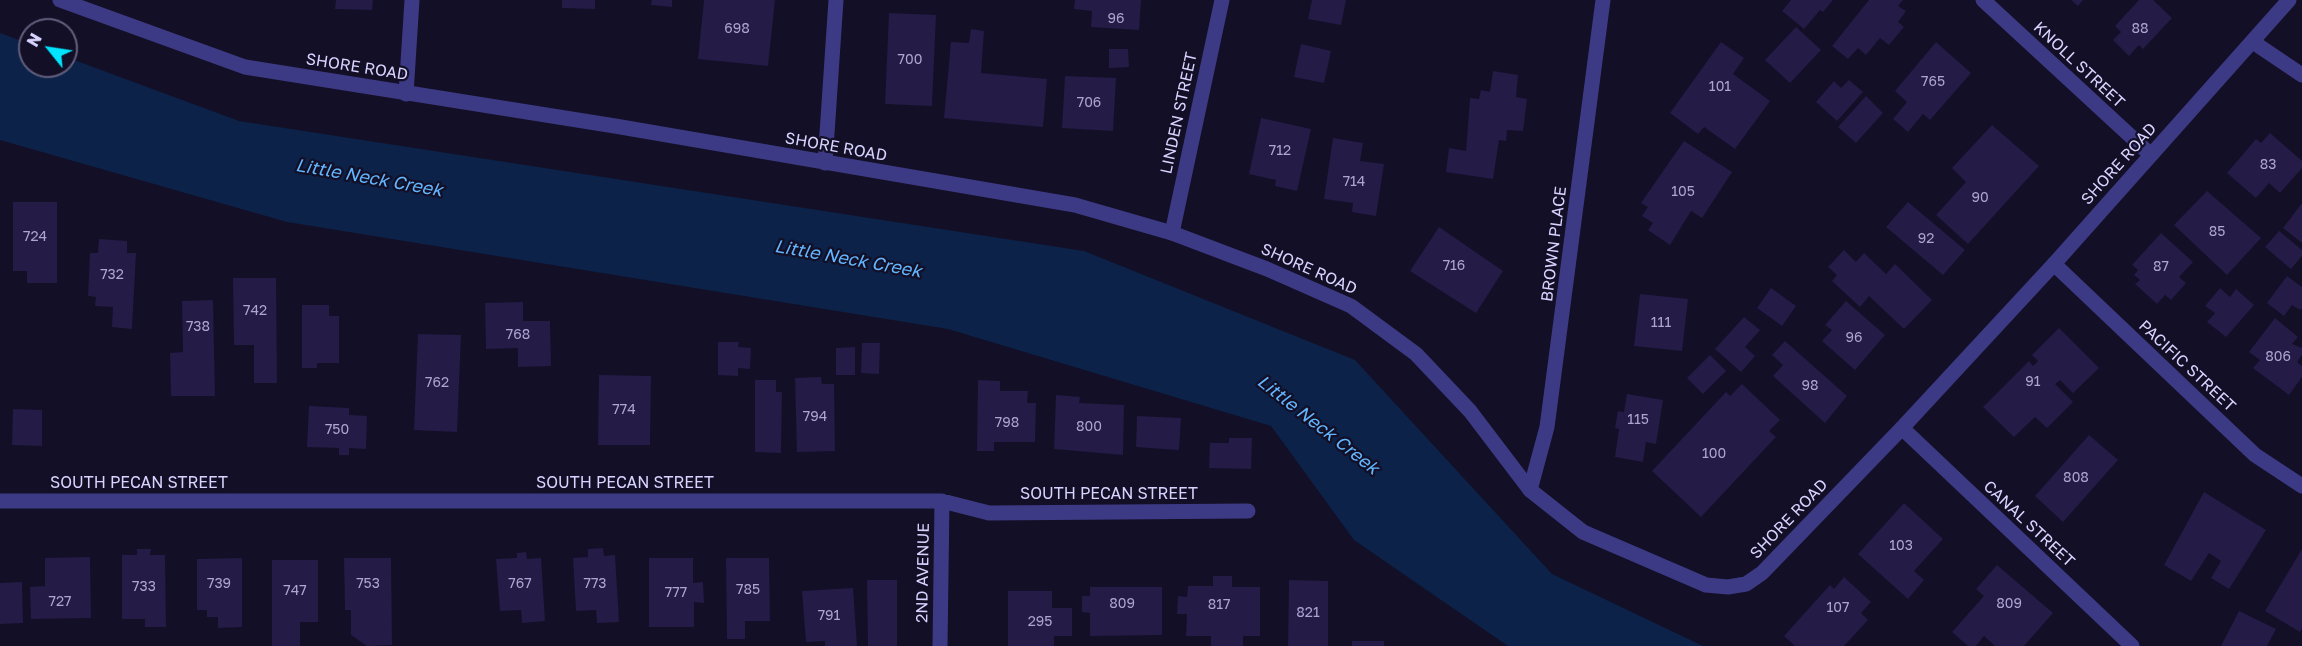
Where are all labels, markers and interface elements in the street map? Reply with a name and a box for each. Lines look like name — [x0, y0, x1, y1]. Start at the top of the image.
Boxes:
house number: 96 — [1108, 11, 1124, 27]
north arrow — [18, 18, 78, 78]
street label: KNOLL STREET — [2029, 18, 2129, 112]
house number: 698 — [724, 21, 750, 37]
house number: 88 — [2131, 21, 2149, 37]
text: N — [22, 30, 46, 50]
street label: SHORE ROAD — [305, 49, 409, 85]
street label: LINDEN STREET — [1157, 50, 1201, 176]
house number: 700 — [898, 52, 922, 68]
house number: 765 — [1921, 74, 1945, 90]
house number: 101 — [1709, 79, 1731, 95]
house number: 706 — [1077, 95, 1101, 111]
street label: SHORE ROAD — [2077, 119, 2161, 209]
street label: SHORE ROAD — [784, 129, 888, 165]
house number: 712 — [1269, 143, 1291, 159]
water label: Little Neck Creek — [294, 154, 444, 202]
house number: 83 — [2260, 157, 2276, 173]
house number: 714 — [1343, 174, 1365, 190]
house number: 105 — [1671, 184, 1695, 200]
street label: BROWN PLACE — [1537, 185, 1571, 303]
house number: 90 — [1971, 190, 1989, 206]
house number: 85 — [2209, 224, 2225, 240]
house number: 724 — [23, 229, 47, 245]
house number: 92 — [1918, 231, 1934, 247]
water label: Little Neck Creek — [773, 235, 923, 283]
street label: SHORE ROAD — [1258, 239, 1360, 299]
house number: 716 — [1443, 258, 1465, 274]
house number: 87 — [2153, 259, 2169, 275]
house number: 732 — [100, 267, 124, 283]
house number: 742 — [243, 303, 267, 319]
house number: 111 — [1651, 315, 1671, 331]
street label: PACIFIC STREET — [2135, 316, 2239, 416]
house number: 738 — [186, 319, 210, 335]
house number: 768 — [506, 327, 530, 343]
house number: 96 — [1846, 330, 1862, 346]
house number: 806 — [2265, 349, 2291, 365]
water label: Little Neck Creek — [1253, 371, 1383, 479]
house number: 91 — [2025, 374, 2041, 390]
house number: 762 — [425, 375, 449, 391]
house number: 98 — [1801, 378, 1819, 394]
house number: 774 — [612, 402, 636, 418]
house number: 794 — [803, 409, 827, 425]
house number: 115 — [1627, 412, 1649, 428]
house number: 798 — [995, 415, 1019, 431]
house number: 800 — [1076, 419, 1102, 435]
house number: 750 — [325, 422, 349, 438]
house number: 100 — [1702, 446, 1726, 462]
house number: 808 — [2063, 470, 2089, 486]
street label: SOUTH PECAN STREET — [50, 473, 228, 493]
street label: SOUTH PECAN STREET — [536, 473, 714, 493]
street label: SHORE ROAD — [1746, 475, 1832, 563]
street label: CANAL STREET — [1979, 477, 2079, 571]
street label: SOUTH PECAN STREET — [1020, 484, 1198, 504]
street label: 2ND AVENUE — [913, 523, 933, 623]
house number: 103 — [1889, 538, 1913, 554]
house number: 739 — [207, 576, 231, 592]
house number: 753 — [356, 576, 380, 592]
house number: 767 — [508, 576, 532, 592]
house number: 773 — [583, 576, 607, 592]
house number: 733 — [132, 579, 156, 595]
house number: 785 — [736, 582, 760, 598]
house number: 747 — [283, 583, 307, 599]
house number: 777 — [665, 585, 687, 601]
house number: 727 — [49, 594, 71, 610]
house number: 809 — [1109, 596, 1135, 612]
house number: 809 — [1996, 596, 2022, 612]
house number: 817 — [1208, 597, 1230, 613]
house number: 107 — [1827, 600, 1849, 616]
house number: 821 — [1296, 605, 1320, 621]
house number: 791 — [818, 608, 840, 624]
house number: 295 — [1028, 614, 1052, 630]

